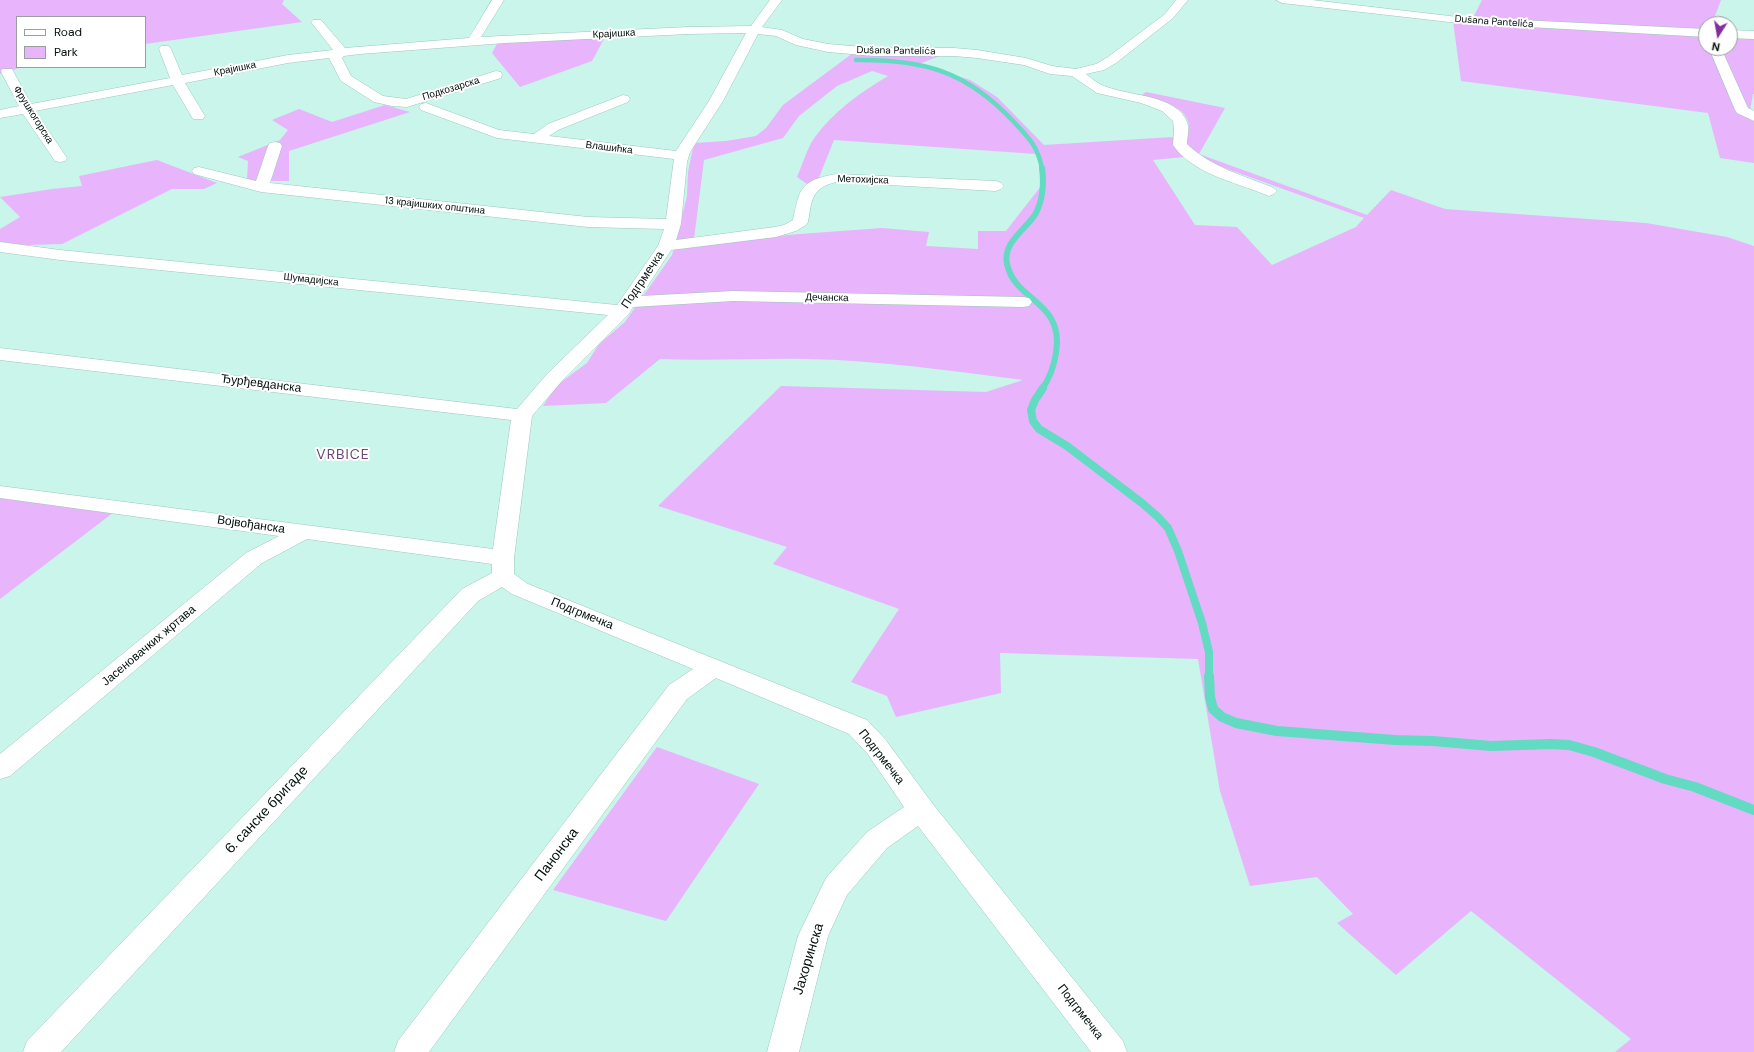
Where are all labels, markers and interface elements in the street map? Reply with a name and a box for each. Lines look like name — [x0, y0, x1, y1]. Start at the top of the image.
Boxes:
street label: Dušana Pantelića — [1454, 13, 1534, 31]
legend — [16, 16, 146, 68]
north arrow — [1698, 16, 1738, 56]
text: Road — [54, 24, 82, 40]
street label: Крајишка — [592, 27, 636, 41]
text: N — [1711, 39, 1721, 54]
text: Park — [54, 44, 78, 60]
street label: Dušana Pantelića — [856, 44, 936, 58]
street label: Крајишка — [213, 59, 257, 79]
street label: Подкозарска — [421, 75, 481, 103]
street label: Фрушкогорска — [10, 84, 56, 146]
street label: Влашићка — [585, 139, 633, 157]
street label: Метохијска — [837, 173, 889, 187]
street label: 13 крајишких општина — [384, 195, 486, 217]
street label: Подгрмечка — [619, 249, 667, 311]
street label: Шумадијска — [283, 271, 339, 289]
street label: Дечанска — [805, 292, 849, 304]
street label: Ђурђевданска — [220, 372, 302, 396]
district label: VRBICE — [316, 447, 370, 463]
street label: Војвођанска — [216, 513, 286, 537]
street label: Подгрмечка — [549, 595, 615, 633]
street label: Јасеновачких жртава — [99, 603, 199, 689]
street label: Подгрмечка — [855, 727, 907, 787]
street label: 6. санске бригаде — [222, 763, 312, 857]
street label: Панонска — [532, 825, 582, 885]
street label: Јахоринска — [790, 921, 828, 997]
street label: Подгрмечка — [1054, 982, 1106, 1042]

